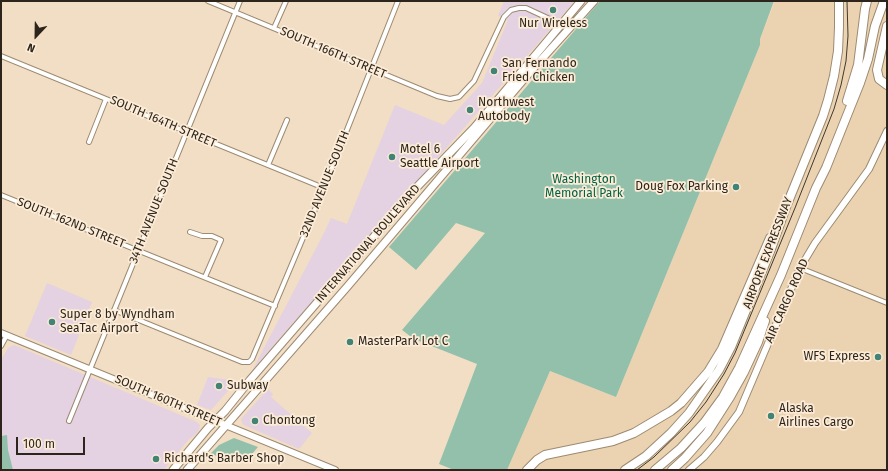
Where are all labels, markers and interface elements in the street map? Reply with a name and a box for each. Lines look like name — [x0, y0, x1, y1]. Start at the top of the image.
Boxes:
marker: Nur Wireless — [548, 5, 558, 15]
north arrow — [16, 16, 56, 56]
place label: Nur Wireless — [519, 17, 587, 31]
street label: SOUTH 166TH STREET — [278, 24, 388, 82]
text: N — [26, 40, 37, 55]
place label: San Fernando Fried Chicken — [502, 57, 577, 85]
marker: San Fernando Fried Chicken — [489, 66, 499, 76]
street label: SOUTH 164TH STREET — [108, 93, 218, 151]
place label: Northwest Autobody — [478, 96, 534, 124]
marker: Northwest Autobody — [465, 105, 475, 115]
street label: 32ND AVENUE SOUTH — [297, 129, 353, 239]
place label: Motel 6 Seattle Airport — [400, 143, 479, 171]
marker: Motel 6 Seattle Airport — [387, 152, 397, 162]
street label: 34TH AVENUE SOUTH — [126, 156, 182, 266]
park label: Washington Memorial Park — [545, 173, 623, 201]
place label: Doug Fox Parking — [635, 180, 728, 194]
street label: INTERNATIONAL BOULEVARD — [312, 182, 424, 306]
marker: Doug Fox Parking — [731, 182, 741, 192]
street label: SOUTH 162ND STREET — [15, 195, 127, 251]
street label: AIRPORT EXPRESSWAY — [740, 195, 796, 311]
street label: AIR CARGO ROAD — [762, 257, 812, 345]
place label: Super 8 by Wyndham SeaTac Airport — [60, 308, 175, 336]
marker: Super 8 by Wyndham SeaTac Airport — [47, 317, 57, 327]
place label: MasterPark Lot C — [358, 335, 448, 349]
marker: MasterPark Lot C — [345, 337, 355, 347]
place label: WFS Express — [803, 350, 870, 364]
marker: WFS Express — [873, 352, 883, 362]
street label: SOUTH 160TH STREET — [112, 372, 224, 430]
place label: Subway — [227, 379, 268, 393]
marker: Subway — [214, 381, 224, 391]
place label: Alaska Airlines Cargo — [779, 402, 854, 430]
marker: Alaska Airlines Cargo — [766, 411, 776, 421]
place label: Chontong — [263, 414, 315, 428]
marker: Chontong — [250, 416, 260, 426]
scale bar — [18, 429, 87, 455]
text: 100 m — [23, 437, 55, 451]
place label: Richard's Barber Shop — [164, 452, 284, 466]
marker: Richard's Barber Shop — [151, 454, 161, 464]

